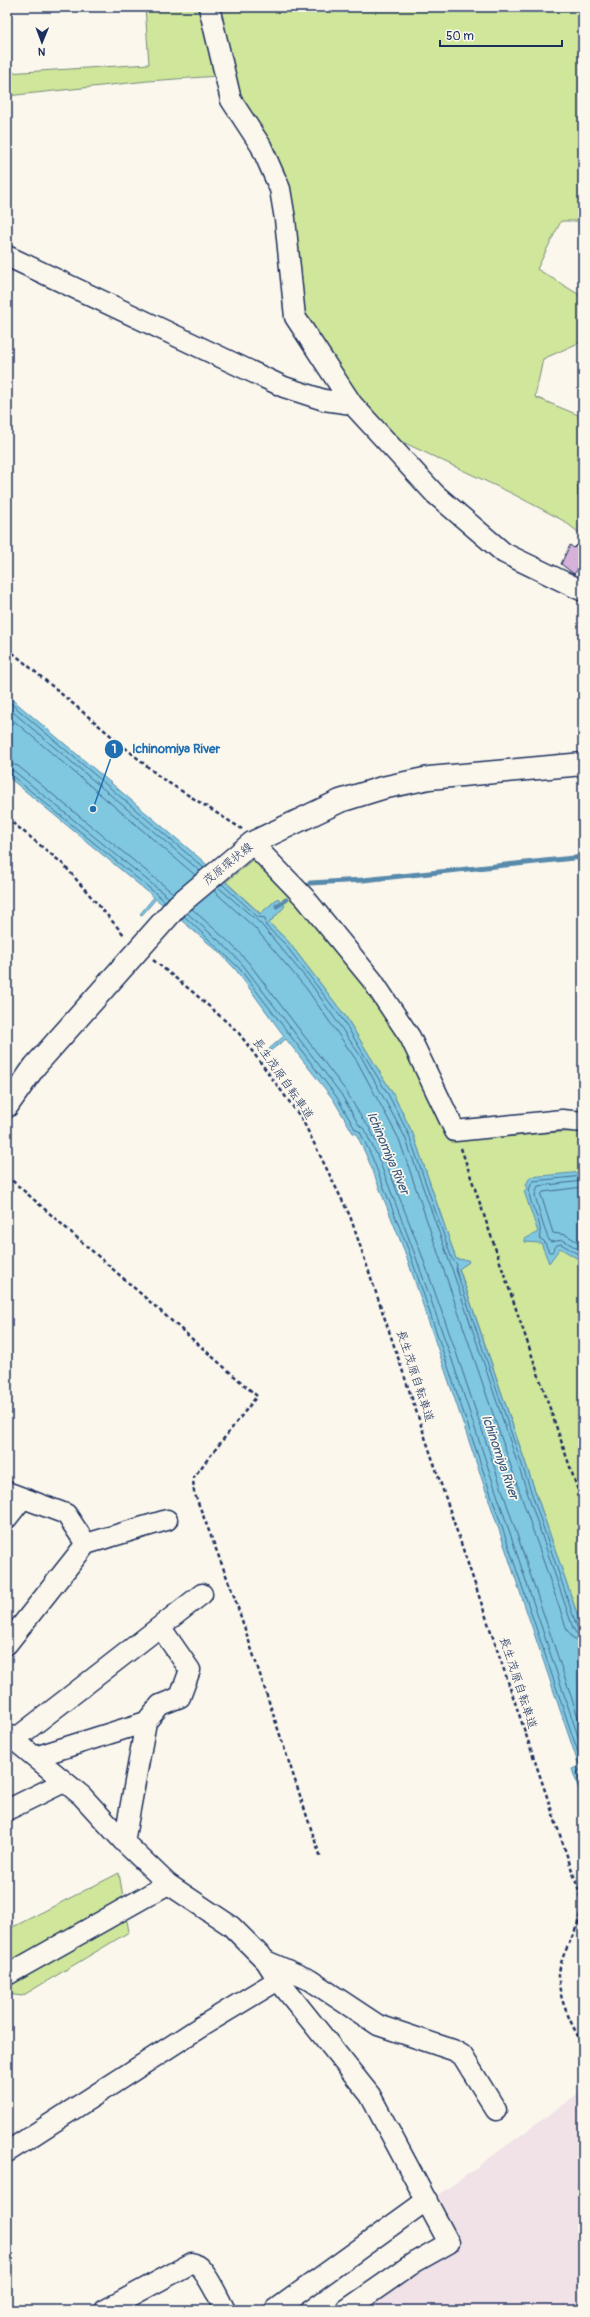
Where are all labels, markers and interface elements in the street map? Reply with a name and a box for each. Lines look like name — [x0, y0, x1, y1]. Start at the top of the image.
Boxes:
north arrow — [22, 22, 62, 62]
scale bar — [440, 22, 562, 48]
text: 50 m — [446, 29, 474, 44]
text: N — [37, 45, 46, 58]
callout: Ichinomiya River — [104, 736, 228, 761]
text: Ichinomiya River — [132, 741, 220, 757]
text: 1 — [112, 742, 116, 757]
street label: 茂原環状線 — [200, 839, 256, 889]
street label: 長生茂原自転車道 — [249, 1035, 317, 1123]
water label: Ichinomiya River — [363, 1109, 414, 1199]
street label: 長生茂原自転車道 — [393, 1328, 437, 1424]
water label: Ichinomiya River — [478, 1413, 523, 1504]
street label: 長生茂原自転車道 — [496, 1635, 540, 1731]

